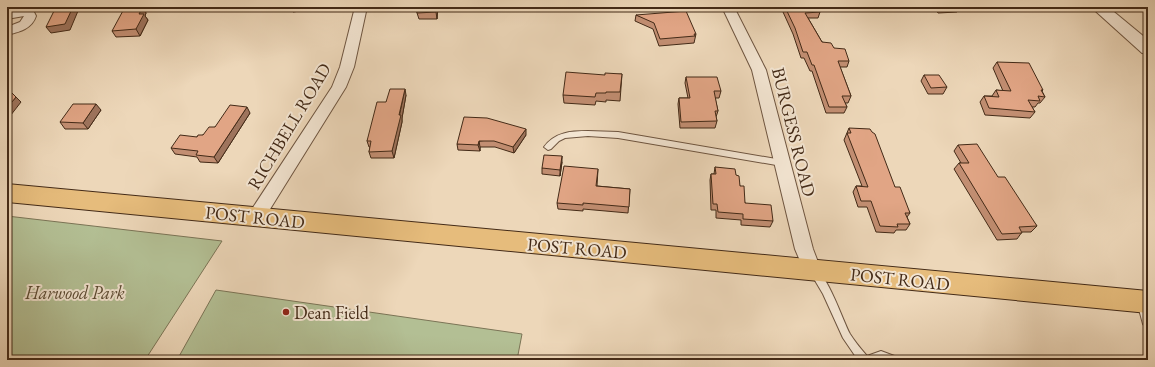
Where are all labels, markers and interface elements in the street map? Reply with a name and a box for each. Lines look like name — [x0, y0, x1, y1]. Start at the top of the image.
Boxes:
street label: RICHBELL ROAD — [242, 58, 336, 194]
street label: BURGESS ROAD — [767, 65, 821, 199]
street label: POST ROAD — [204, 200, 306, 234]
street label: POST ROAD — [526, 232, 628, 264]
street label: POST ROAD — [849, 262, 951, 296]
park label: Harwood Park — [24, 281, 125, 304]
place label: Dean Field — [294, 301, 370, 324]
marker: Dean Field — [281, 307, 291, 317]

